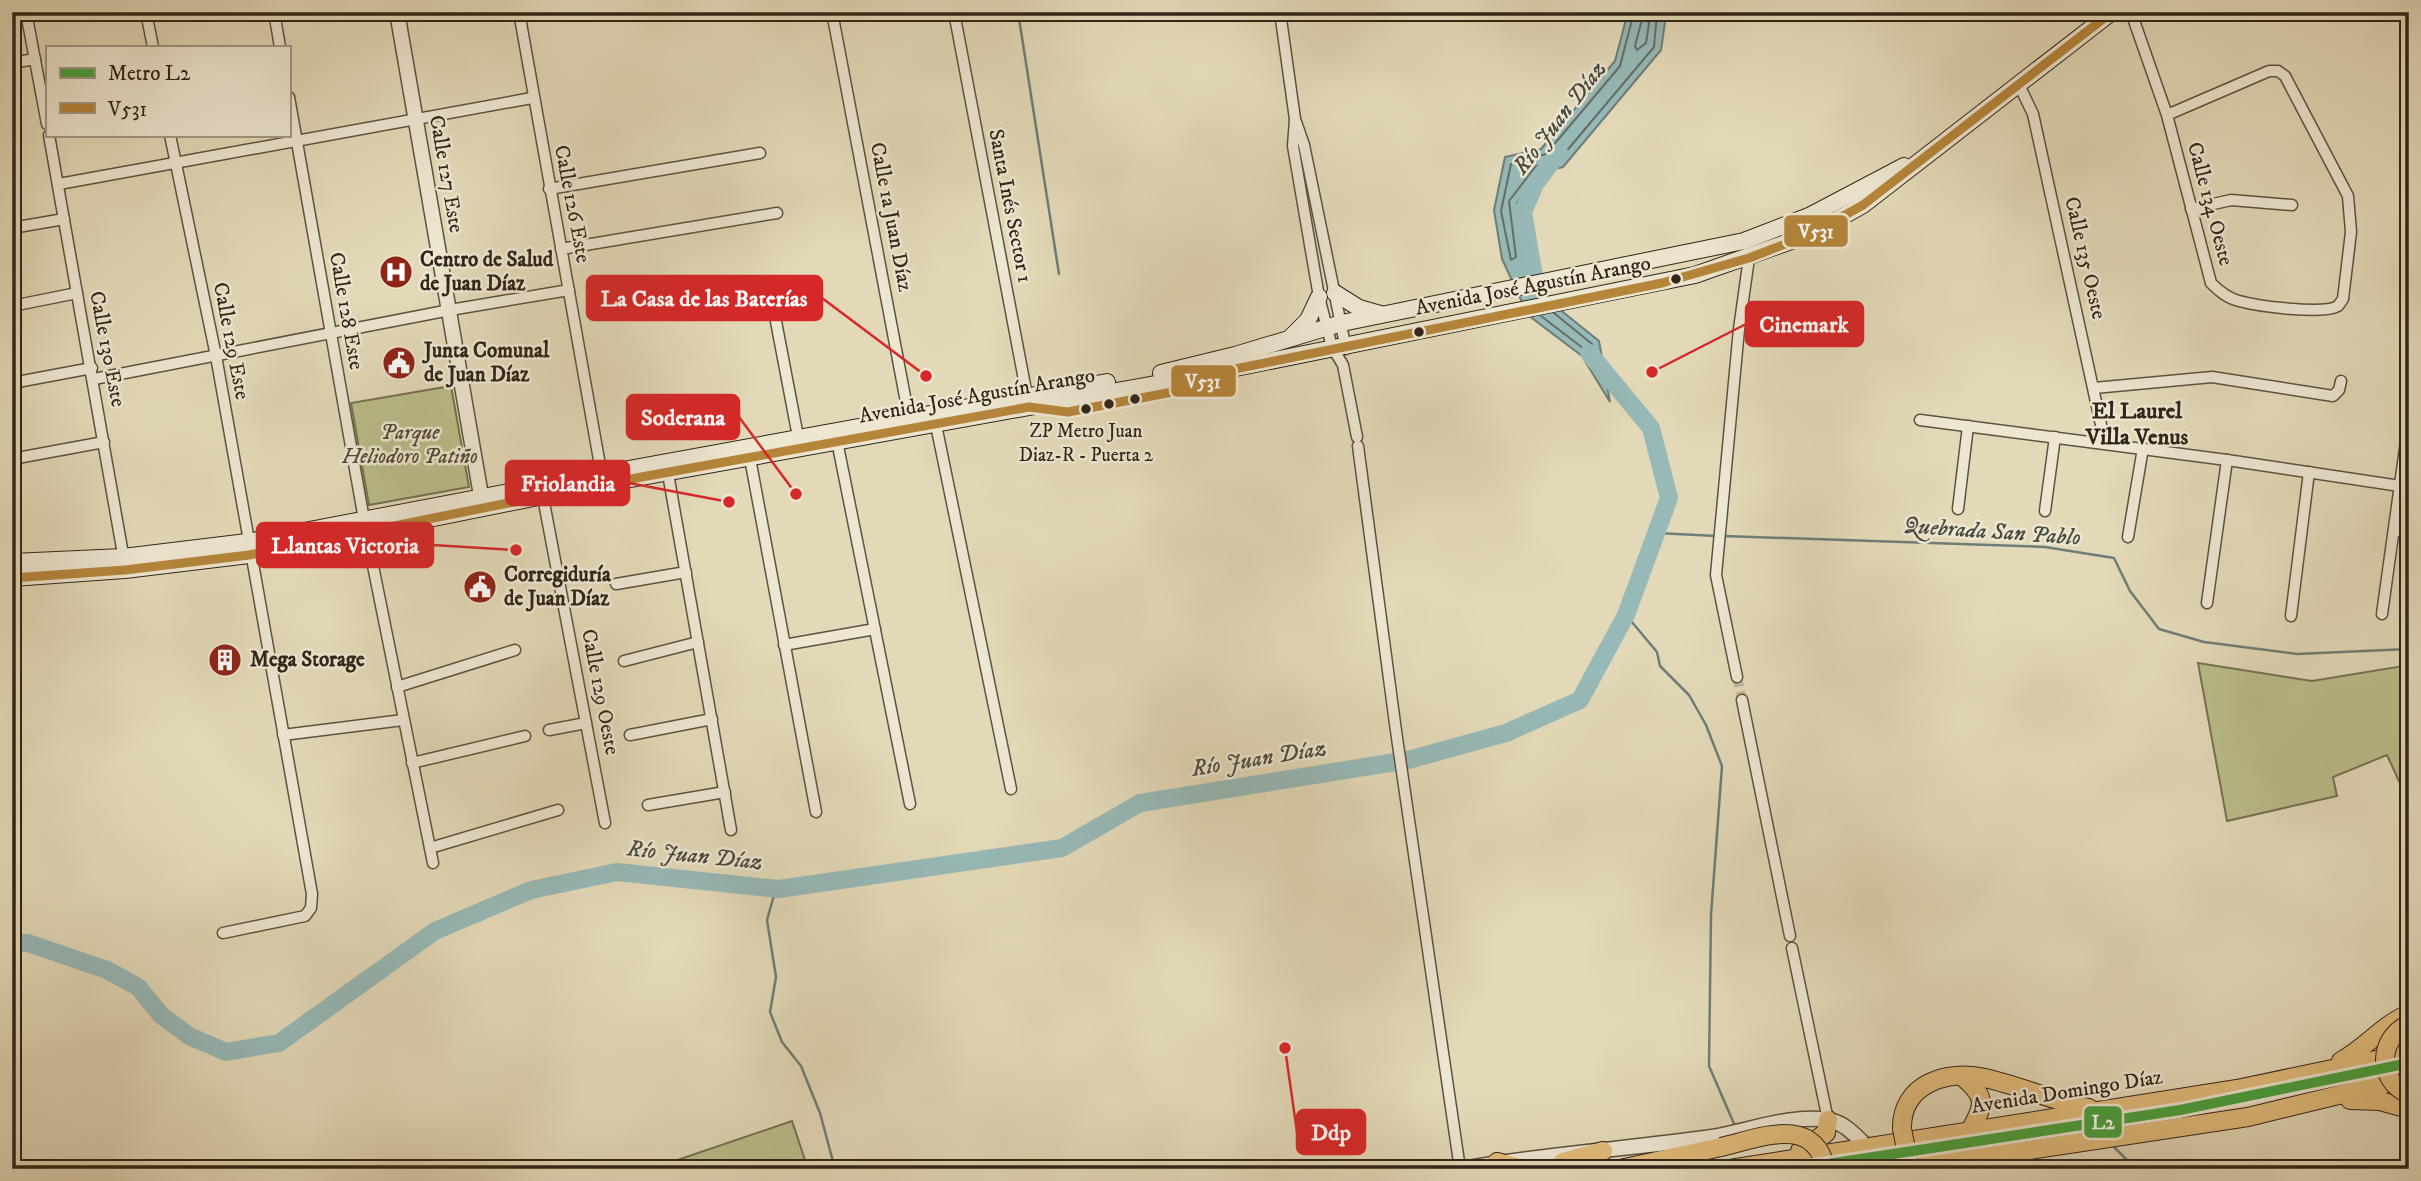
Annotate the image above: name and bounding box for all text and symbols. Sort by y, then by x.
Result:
legend [46,46,290,136]
water label: Río Juan Díaz [1506,55,1613,181]
text: Metro L2 [108,61,191,87]
text: V531 [107,97,147,123]
street label: Calle 127 Este [423,113,469,235]
street label: Santa Inés Sector 1 [982,127,1038,285]
street label: Calle 134 Oeste [2181,139,2239,269]
street label: Calle 1a Juan Díaz [864,140,918,294]
street label: Calle 126 Este [548,143,596,265]
street label: Calle 135 Oeste [2058,194,2112,322]
line badge: V531 [1783,214,1849,248]
text: V531 [1797,221,1834,244]
place label: Centro de Salud de Juan Díaz [420,247,554,297]
street label: Calle 128 Este [323,250,369,372]
street label: Avenida José Agustín Arango [1413,250,1653,322]
hospital icon: Centro de Salud de Juan Díaz [377,253,415,291]
unlabelled marker [1669,272,1683,286]
callout: La Casa de las Baterías [587,276,822,320]
street label: Calle 129 Este [207,280,255,402]
text: La Casa de las Baterías [600,285,808,314]
street label: Calle 130 Este [83,289,131,409]
callout: Cinemark [1746,302,1863,346]
text: Cinemark [1759,311,1849,340]
unlabelled marker [1412,325,1426,339]
place label: Junta Comunal de Juan Díaz [422,338,550,388]
public building icon: Junta Comunal de Juan Díaz [380,344,418,382]
street label: Avenida José Agustín Arango [857,362,1097,430]
line badge: V531 [1170,364,1237,398]
text: V531 [1184,371,1221,394]
unlabelled marker [1128,392,1142,406]
callout: Soderana [627,395,739,439]
unlabelled marker [1102,397,1116,411]
district label: El Laurel Villa Venus [2085,397,2189,452]
marker: ZP Metro Juan Diaz-R - Puerta 2 [1079,402,1093,416]
text: Soderana [641,404,726,433]
park label: Parque Heliodoro Patiño [341,420,478,470]
place label: ZP Metro Juan Diaz-R - Puerta 2 [1019,420,1154,467]
callout: Friolandia [506,461,629,505]
text: Friolandia [521,470,616,499]
water label: Quebrada San Pablo [1902,511,2082,553]
callout: Llantas Victoria [257,523,433,567]
text: Llantas Victoria [271,532,420,561]
place label: Corregiduría de Juan Díaz [504,562,612,612]
public building icon: Corregiduría de Juan Díaz [461,568,499,606]
street label: Calle 129 Oeste [575,627,625,757]
building icon: Mega Storage [206,641,244,679]
place label: Mega Storage [250,647,365,673]
water label: Río Juan Díaz [1188,734,1329,784]
water label: Río Juan Díaz [625,834,764,878]
street label: Avenida Domingo Díaz [1970,1064,2164,1120]
line badge: L2 [2083,1105,2123,1139]
callout: Ddp [1297,1110,1365,1154]
text: L2 [2091,1112,2115,1135]
text: Ddp [1311,1119,1352,1148]

